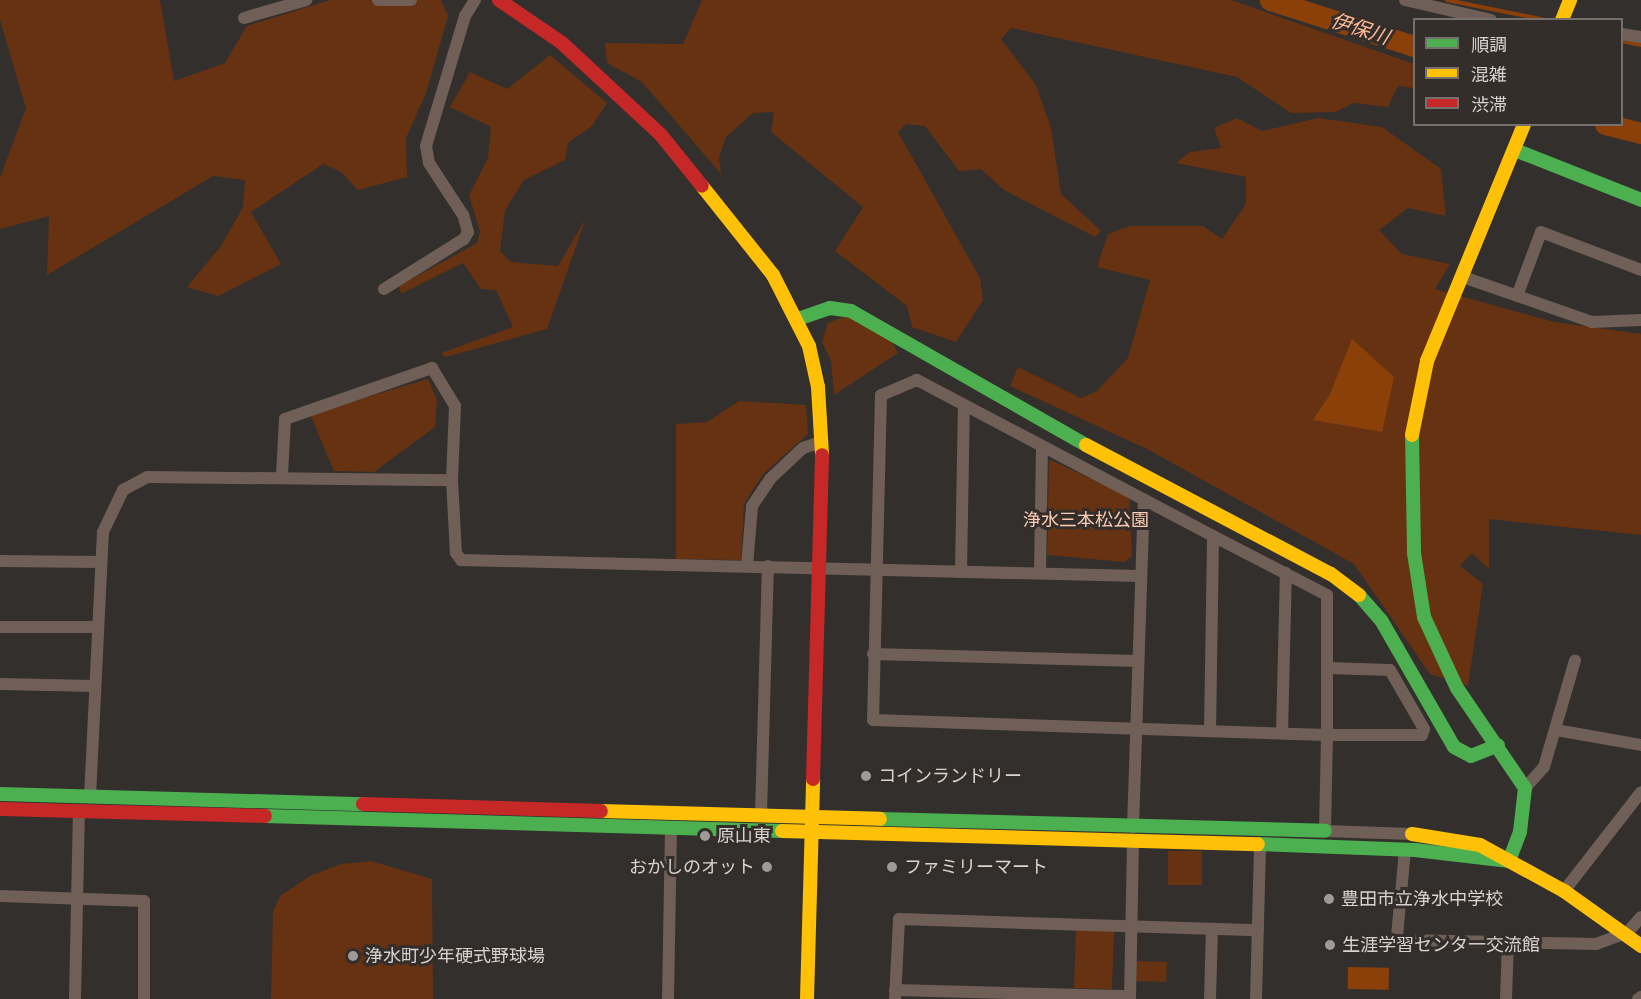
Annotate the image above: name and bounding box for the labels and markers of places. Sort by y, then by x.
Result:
place label: コインランドリー [878,765,1022,787]
marker: コインランドリー [859,769,873,783]
place label: 原山東 [717,825,771,847]
marker: 原山東 [698,829,712,843]
place label: おかしのオット [629,856,755,878]
place label: ファミリーマート [904,856,1048,878]
marker: おかしのオット [760,860,774,874]
marker: ファミリーマート [885,860,899,874]
place label: 豊田市立浄水中学校 [1341,888,1503,910]
marker: 豊田市立浄水中学校 [1322,892,1336,906]
place label: 生涯学習センタ一交流館 [1342,934,1540,956]
marker: 生涯学習センタ一交流館 [1323,938,1337,952]
place label: 浄水町少年硬式野球場 [365,945,545,967]
marker: 浄水町少年硬式野球場 [346,949,360,963]

